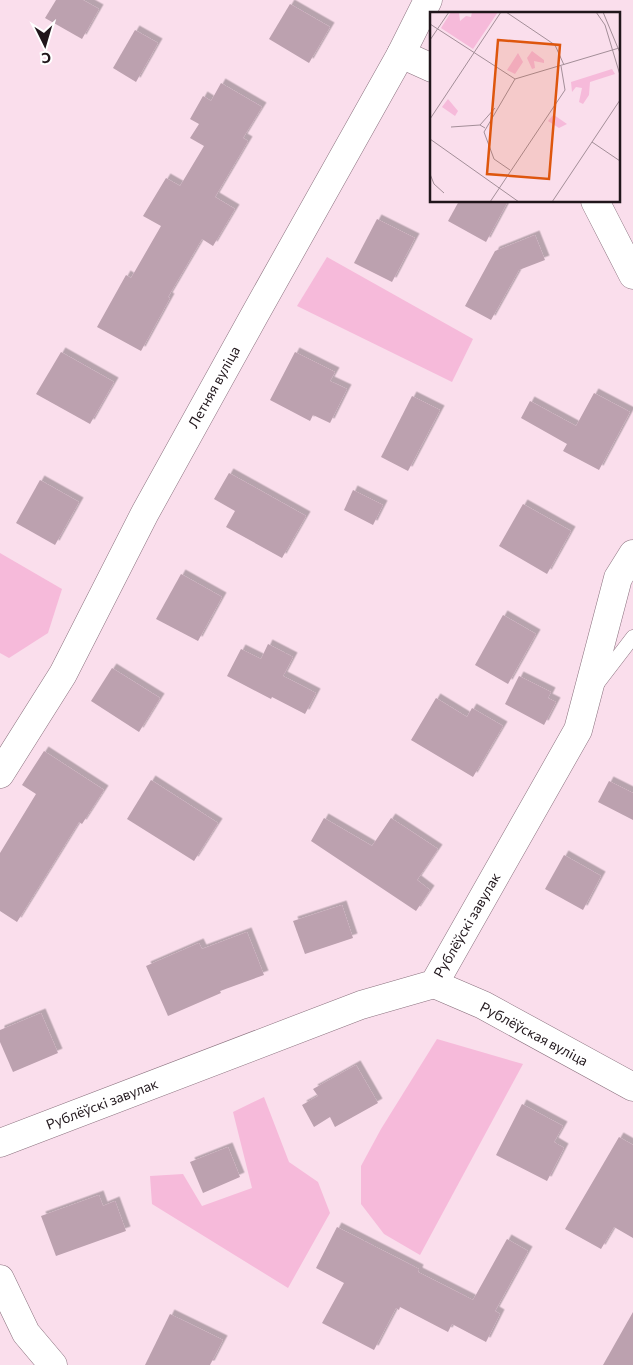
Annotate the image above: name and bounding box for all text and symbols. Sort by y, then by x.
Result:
inset map [430,12,620,202]
north arrow [20,20,70,70]
text: С [41,50,52,67]
street label: Летняя вуліца [184,343,243,431]
street label: Рублёўскі завулак [430,869,504,980]
street label: Рублёўская вуліца [477,998,591,1069]
street label: Рублёўскі завулак [43,1074,161,1133]

